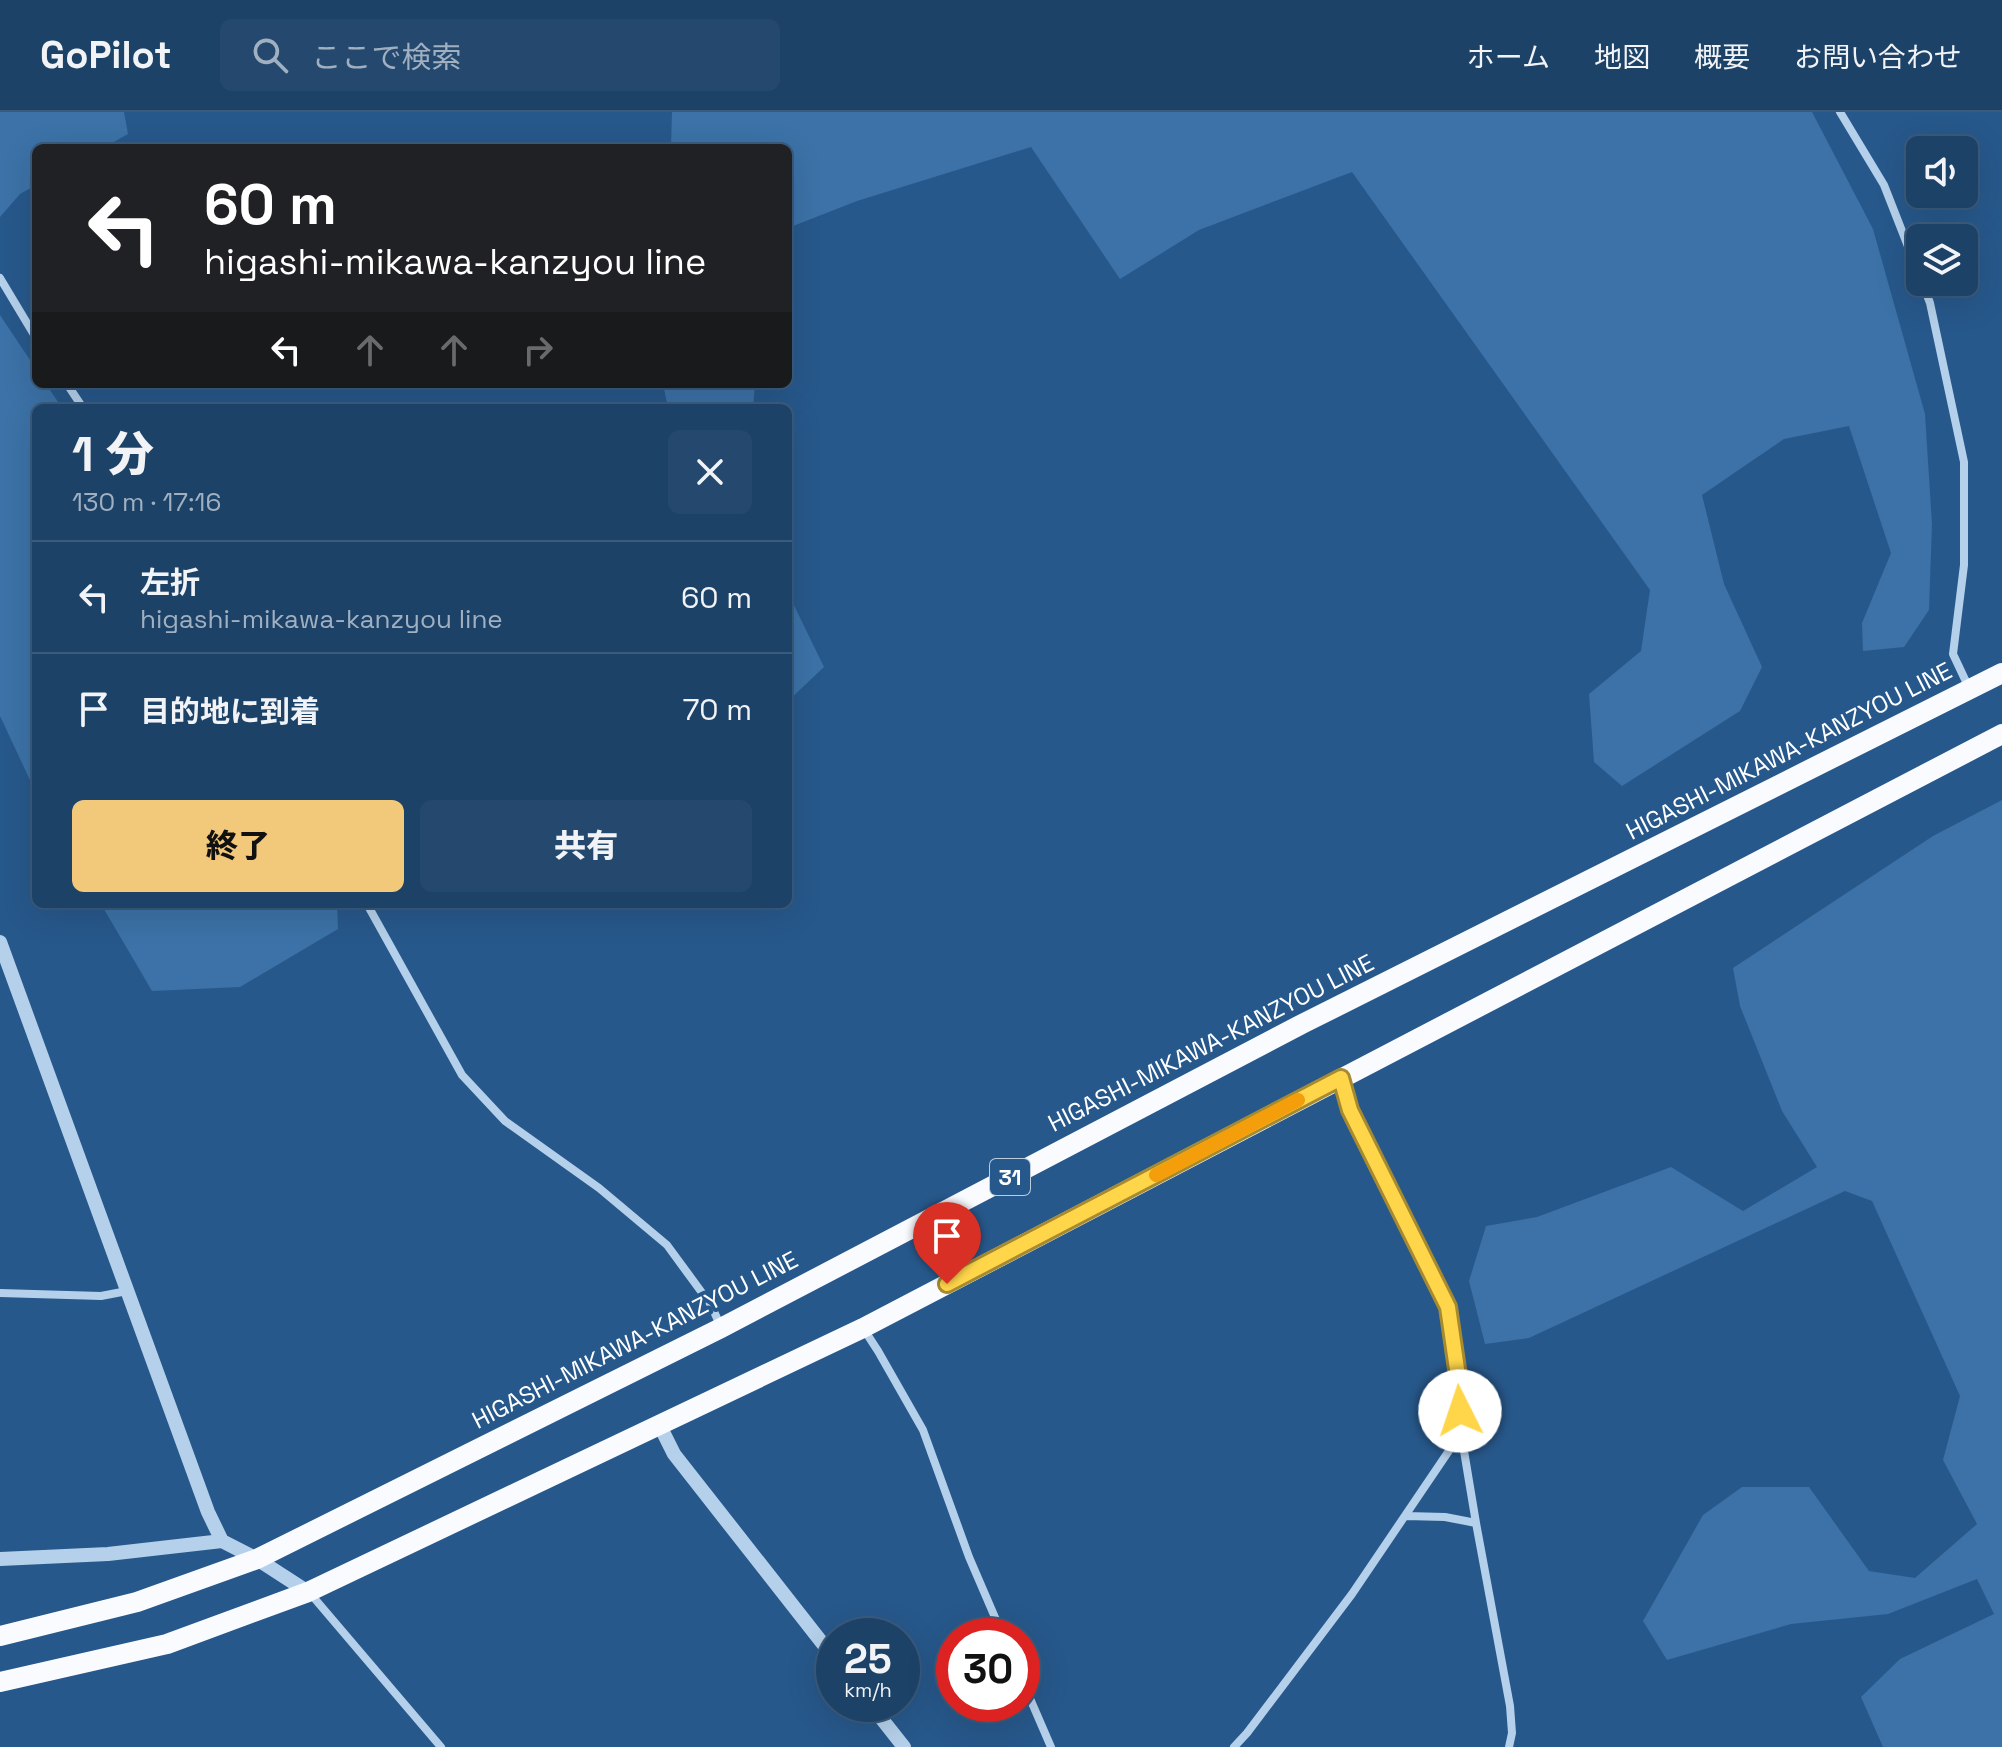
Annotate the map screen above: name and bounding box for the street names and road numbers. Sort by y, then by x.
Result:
street label: HIGASHI-MIKAWA-KANZYOU LINE [1621,655,1957,846]
street label: HIGASHI-MIKAWA-KANZYOU LINE [1043,947,1379,1138]
road number: 31 [990,1159,1030,1195]
street label: HIGASHI-MIKAWA-KANZYOU LINE [467,1244,803,1435]

